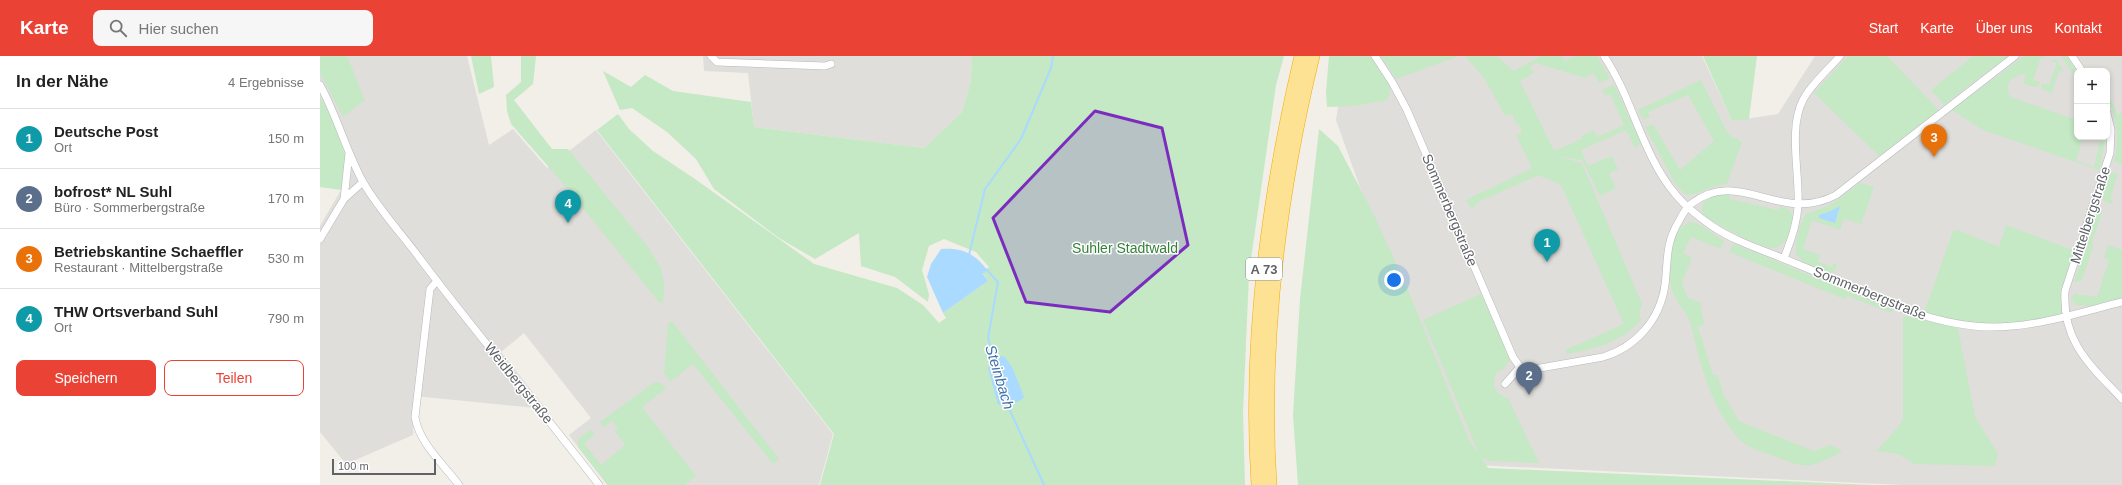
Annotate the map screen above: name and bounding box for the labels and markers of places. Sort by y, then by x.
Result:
pin: 3 [1921,124,1947,157]
pin: 4 [555,190,581,223]
pin: 1 [1534,229,1560,262]
pin: 2 [1516,362,1542,395]

